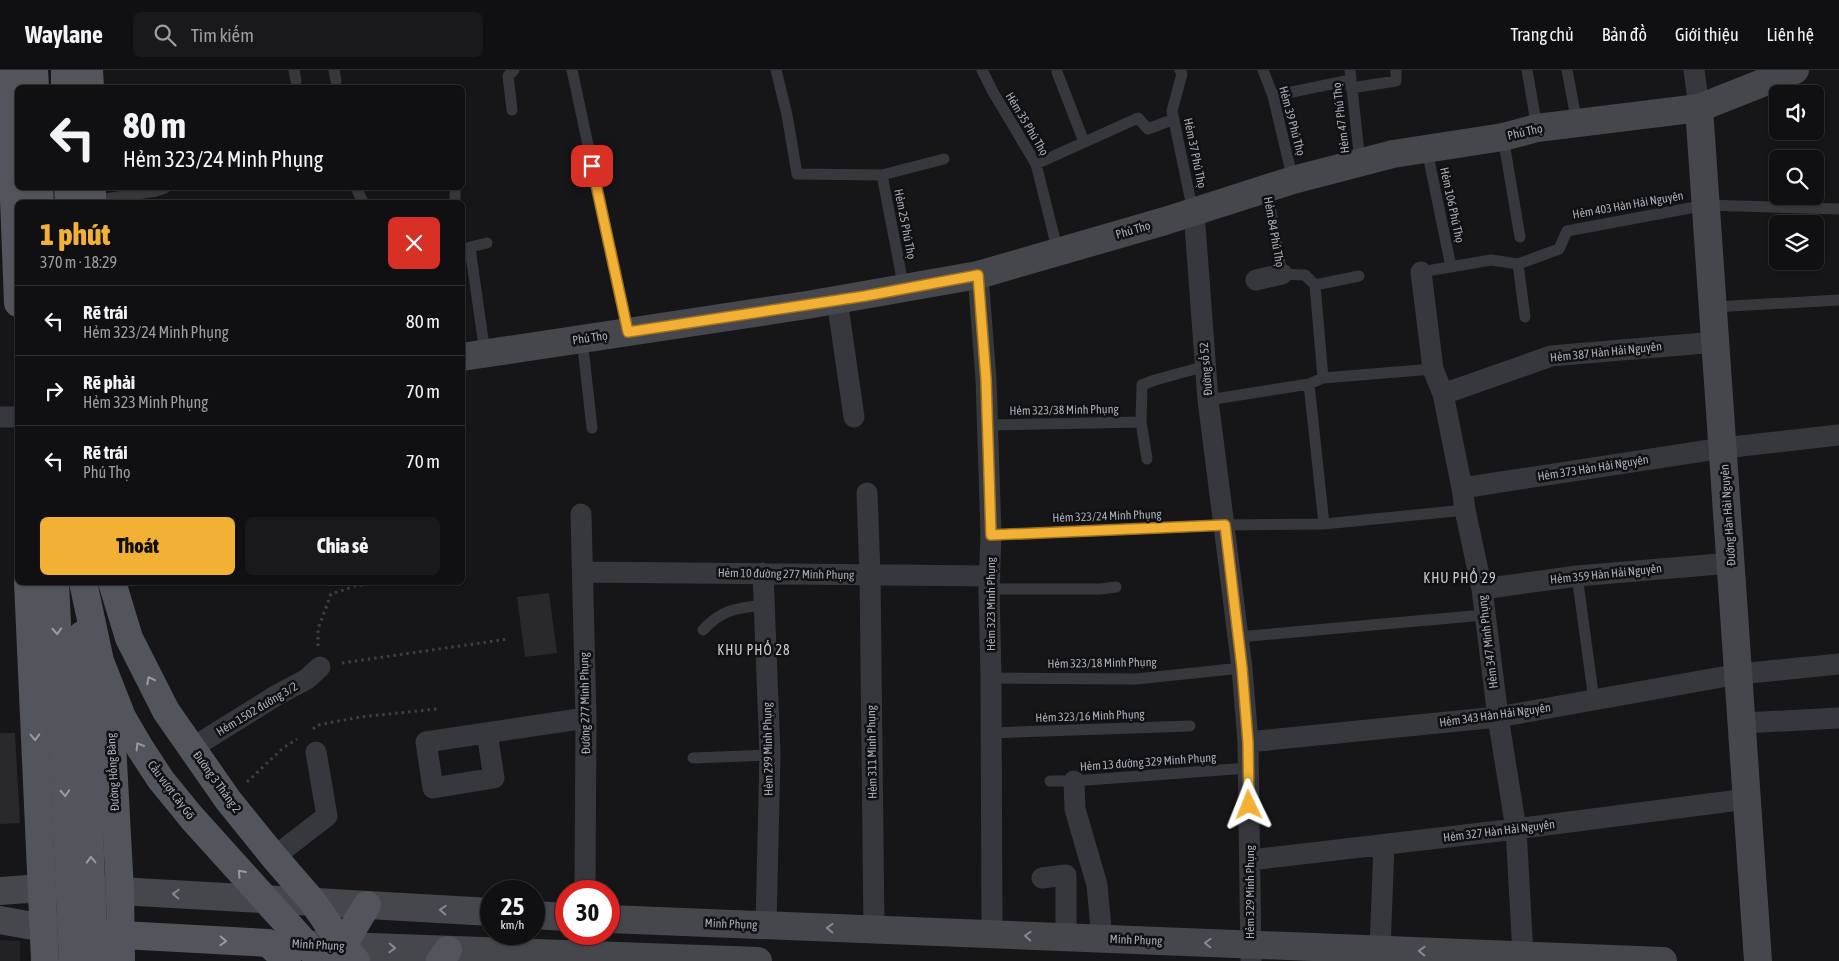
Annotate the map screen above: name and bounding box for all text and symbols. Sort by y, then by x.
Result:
search box [133,12,483,57]
text: Waylane [25,21,103,48]
icon: search [151,21,179,49]
text: Tìm kiếm [191,24,254,46]
text: Trang chủ [1511,24,1574,45]
text: Bản đồ [1602,24,1647,45]
text: Giới thiệu [1675,24,1739,45]
text: Liên hệ [1767,24,1814,45]
street label: Hẻm 47 Phú Thọ [1330,81,1352,154]
street label: Hẻm 39 Phú Thọ [1276,85,1308,158]
map controls [1769,85,1824,270]
button: sound [1769,85,1824,140]
street label: Hẻm 35 Phú Thọ [1003,90,1052,158]
icon: left [40,105,105,170]
text: 80 m [123,105,186,145]
street label: Hẻm 37 Phú Thọ [1181,117,1209,190]
street label: Phú Thọ [1506,121,1544,143]
pin [571,145,613,187]
text: Hẻm 323/24 Minh Phụng [123,146,323,172]
button: search [1769,150,1824,205]
icon: arrive [578,152,606,180]
street label: Hẻm 106 Phú Thọ [1437,166,1467,244]
street label: Hẻm 25 Phú Thọ [891,188,919,261]
street label: Hẻm 403 Hàn Hải Nguyên [1571,188,1685,222]
street label: Hẻm 84 Phú Thọ [1261,196,1287,269]
button: layers [1769,215,1824,270]
text: 1 phút [40,217,110,251]
button: close [388,217,440,269]
street label: Phú Thọ [1114,218,1152,242]
text: 370 m · 18:29 [40,253,117,271]
text: Rẽ trái [83,301,128,323]
icon: left [40,307,68,335]
text: 80 m [406,310,440,332]
text: Hẻm 323/24 Minh Phụng [83,323,229,341]
street label: Phú Thọ [571,329,609,347]
street label: Hẻm 387 Hàn Hải Nguyên [1549,339,1663,365]
street label: Đường số 52 [1197,342,1215,396]
text: Rẽ phải [83,371,135,393]
icon: right [40,377,68,405]
text: 70 m [406,380,440,402]
text: Hẻm 323 Minh Phụng [83,393,208,411]
street label: Hẻm 323/38 Minh Phụng [1009,402,1120,418]
text: Rẽ trái [83,441,128,463]
icon: left [40,447,68,475]
text: 70 m [406,450,440,472]
street label: Hẻm 373 Hàn Hải Nguyên [1536,452,1650,484]
text: Phú Thọ [83,463,131,481]
street label: Đường Hàn Hải Nguyên [1717,464,1739,566]
street label: Hẻm 323/24 Minh Phụng [1052,507,1163,525]
button: Thoát [40,517,235,575]
button: Chia sẻ [245,517,440,575]
street label: Hẻm 323 Minh Phụng [984,556,998,651]
street label: Hẻm 359 Hàn Hải Nguyên [1549,561,1663,587]
street label: Hẻm 10 đường 277 Minh Phụng [718,566,855,582]
district label: KHU PHỐ 29 [1423,568,1497,586]
street label: Hẻm 347 Minh Phụng [1475,594,1501,689]
one-way arrow [52,627,63,635]
district label: KHU PHỐ 28 [717,640,791,658]
street label: Đường 277 Minh Phụng [577,651,593,754]
street label: Hẻm 323/18 Minh Phụng [1047,655,1158,671]
one-way arrow [146,676,156,685]
street label: Hẻm 1502 đường 3/2 [214,679,300,739]
street label: Hẻm 343 Hàn Hải Nguyên [1438,700,1552,730]
street label: Hẻm 299 Minh Phụng [760,701,776,796]
street label: Hẻm 311 Minh Phụng [864,704,880,799]
street label: Hẻm 323/16 Minh Phụng [1035,707,1146,725]
street label: Đường Hồng Bàng [104,732,122,811]
one-way arrow [29,733,40,741]
one-way arrow [136,743,146,752]
street label: Đường 3 Tháng 2 [190,748,244,816]
street label: Hẻm 13 đường 329 Minh Phụng [1079,750,1217,774]
street label: Cầu vượt Cây Gõ [145,758,198,822]
position arrow [1222,778,1274,830]
one-way arrow [60,790,71,798]
street label: Hẻm 327 Hàn Hải Nguyên [1442,817,1556,845]
street label: Hẻm 329 Minh Phụng [1243,844,1257,939]
one-way arrow [85,856,96,864]
one-way arrow [238,869,247,878]
speed limit sign: 30 [555,880,620,945]
one-way arrow [171,888,179,899]
text: 25 [501,892,524,920]
one-way arrow [438,904,446,915]
street label: Minh Phụng [704,916,758,932]
text: km/h [501,918,524,932]
one-way arrow [826,922,834,933]
one-way arrow [1023,930,1031,941]
street label: Minh Phụng [1109,932,1163,948]
one-way arrow [219,935,227,946]
street label: Minh Phụng [291,937,345,953]
one-way arrow [1203,937,1211,948]
one-way arrow [388,943,396,953]
one-way arrow [1418,946,1426,957]

